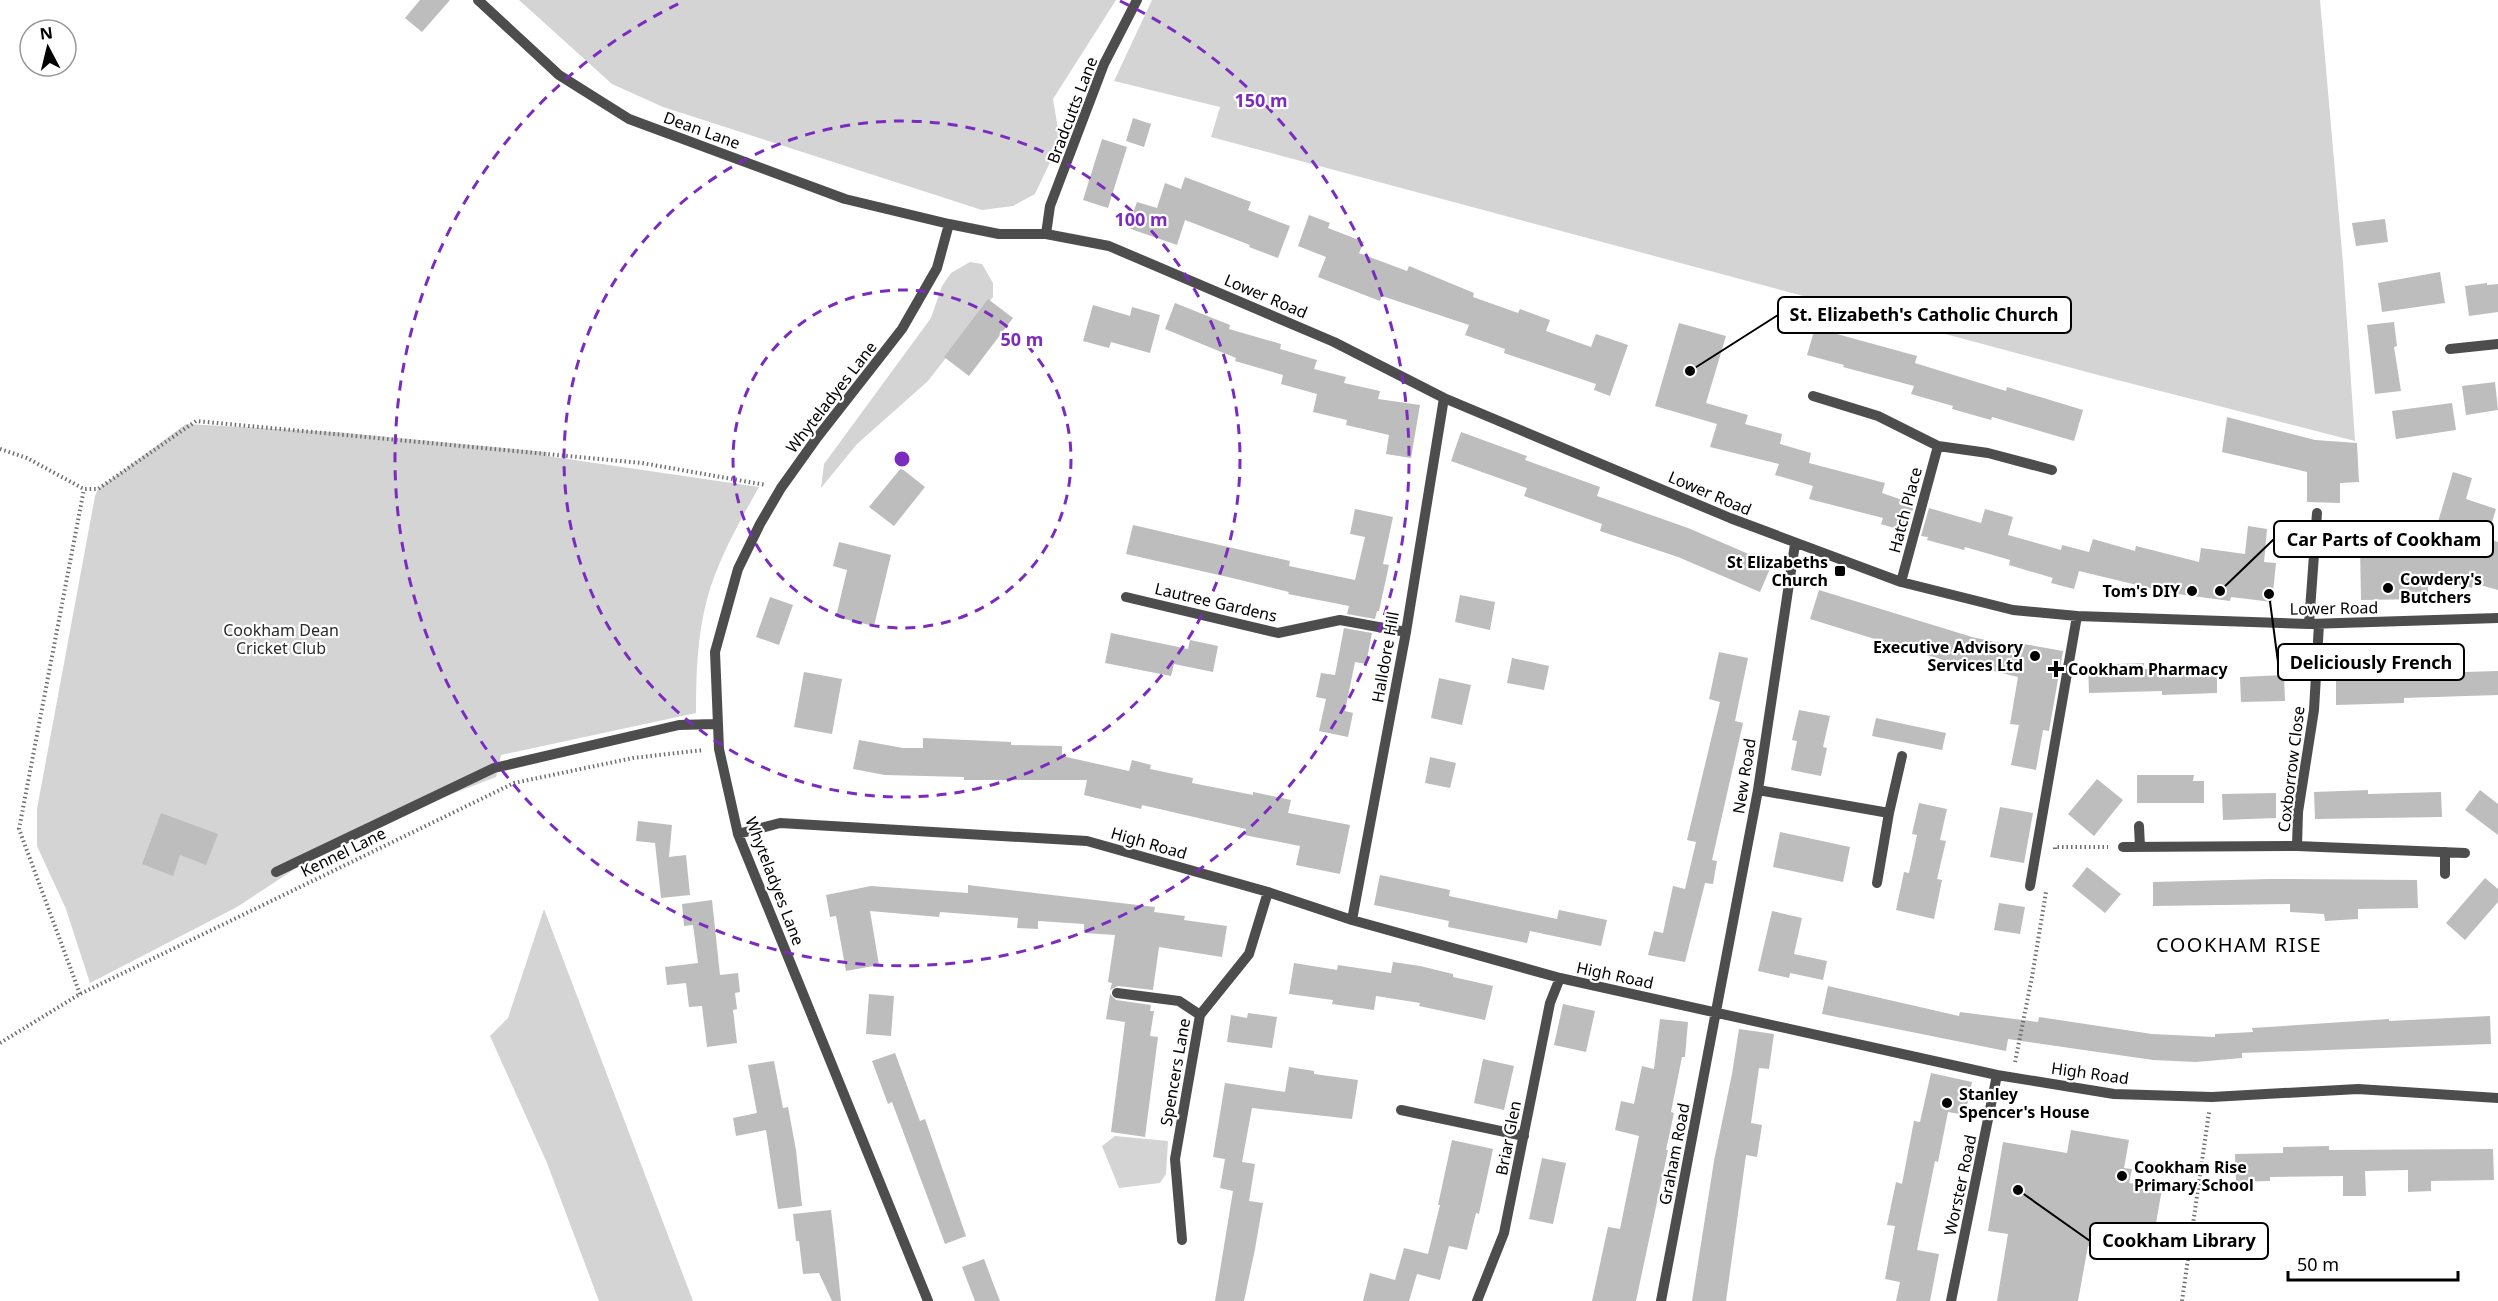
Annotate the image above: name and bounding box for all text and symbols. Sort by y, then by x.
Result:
north arrow [18,18,78,78]
text: N [38,21,54,45]
street label: Bradcutts Lane [1042,53,1102,167]
text: 150 m [1234,88,1288,112]
street label: Dean Lane [661,106,743,154]
text: 100 m [1114,207,1168,231]
street label: Lower Road [1221,269,1311,323]
callout: St. Elizabeth's Catholic Church [1778,297,2071,333]
text: St. Elizabeth's Catholic Church [1790,302,2058,326]
text: 50 m [1001,327,1043,351]
street label: Whyteladyes Lane [780,337,882,457]
centre of rings [892,449,912,469]
street label: Hatch Place [1883,465,1927,555]
street label: Lower Road [1665,466,1755,520]
callout: Car Parts of Cookham [2274,521,2493,557]
text: Car Parts of Cookham [2287,527,2481,551]
place label: St Elizabeths Church [1727,551,1828,591]
marker: St Elizabeths Church [1833,564,1847,578]
place label: Cowdery's Butchers [2400,568,2482,608]
street label: Lautree Gardens [1153,577,1279,627]
place label: Tom's DIY [2103,580,2181,602]
marker: Cowdery's Butchers [2381,581,2395,595]
marker: Tom's DIY [2185,584,2199,598]
street label: Lower Road [2290,596,2378,620]
street label: Halldore Hill [1366,610,1404,704]
park label: Cookham Dean Cricket Club [223,619,339,659]
place label: Executive Advisory Services Ltd [1873,636,2024,676]
callout: Deliciously French [2278,644,2464,680]
marker: Executive Advisory Services Ltd [2028,649,2042,663]
text: Deliciously French [2290,650,2452,674]
place label: Cookham Pharmacy [2068,658,2228,680]
marker: Cookham Pharmacy [2049,662,2063,676]
street label: Coxborrow Close [2272,705,2310,833]
street label: New Road [1727,737,1761,815]
street label: Whyteladyes Lane [740,814,810,948]
street label: Kennel Lane [297,822,389,882]
street label: High Road [1108,822,1190,864]
district label: COOKHAM RISE [2156,931,2322,958]
street label: High Road [1574,956,1656,994]
street label: Spencers Lane [1155,1016,1195,1128]
street label: High Road [2050,1057,2130,1089]
place label: Stanley Spencer's House [1959,1083,2090,1123]
marker: Stanley Spencer's House [1940,1096,1954,1110]
street label: Briar Glen [1490,1099,1526,1177]
street label: Graham Road [1653,1101,1695,1207]
street label: Worster Road [1939,1133,1981,1237]
place label: Cookham Rise Primary School [2134,1156,2254,1196]
marker: Cookham Rise Primary School [2115,1169,2129,1183]
callout: Cookham Library [2090,1223,2268,1259]
text: Cookham Library [2102,1228,2256,1252]
scale bar [2288,1244,2458,1282]
text: 50 m [2297,1252,2339,1276]

